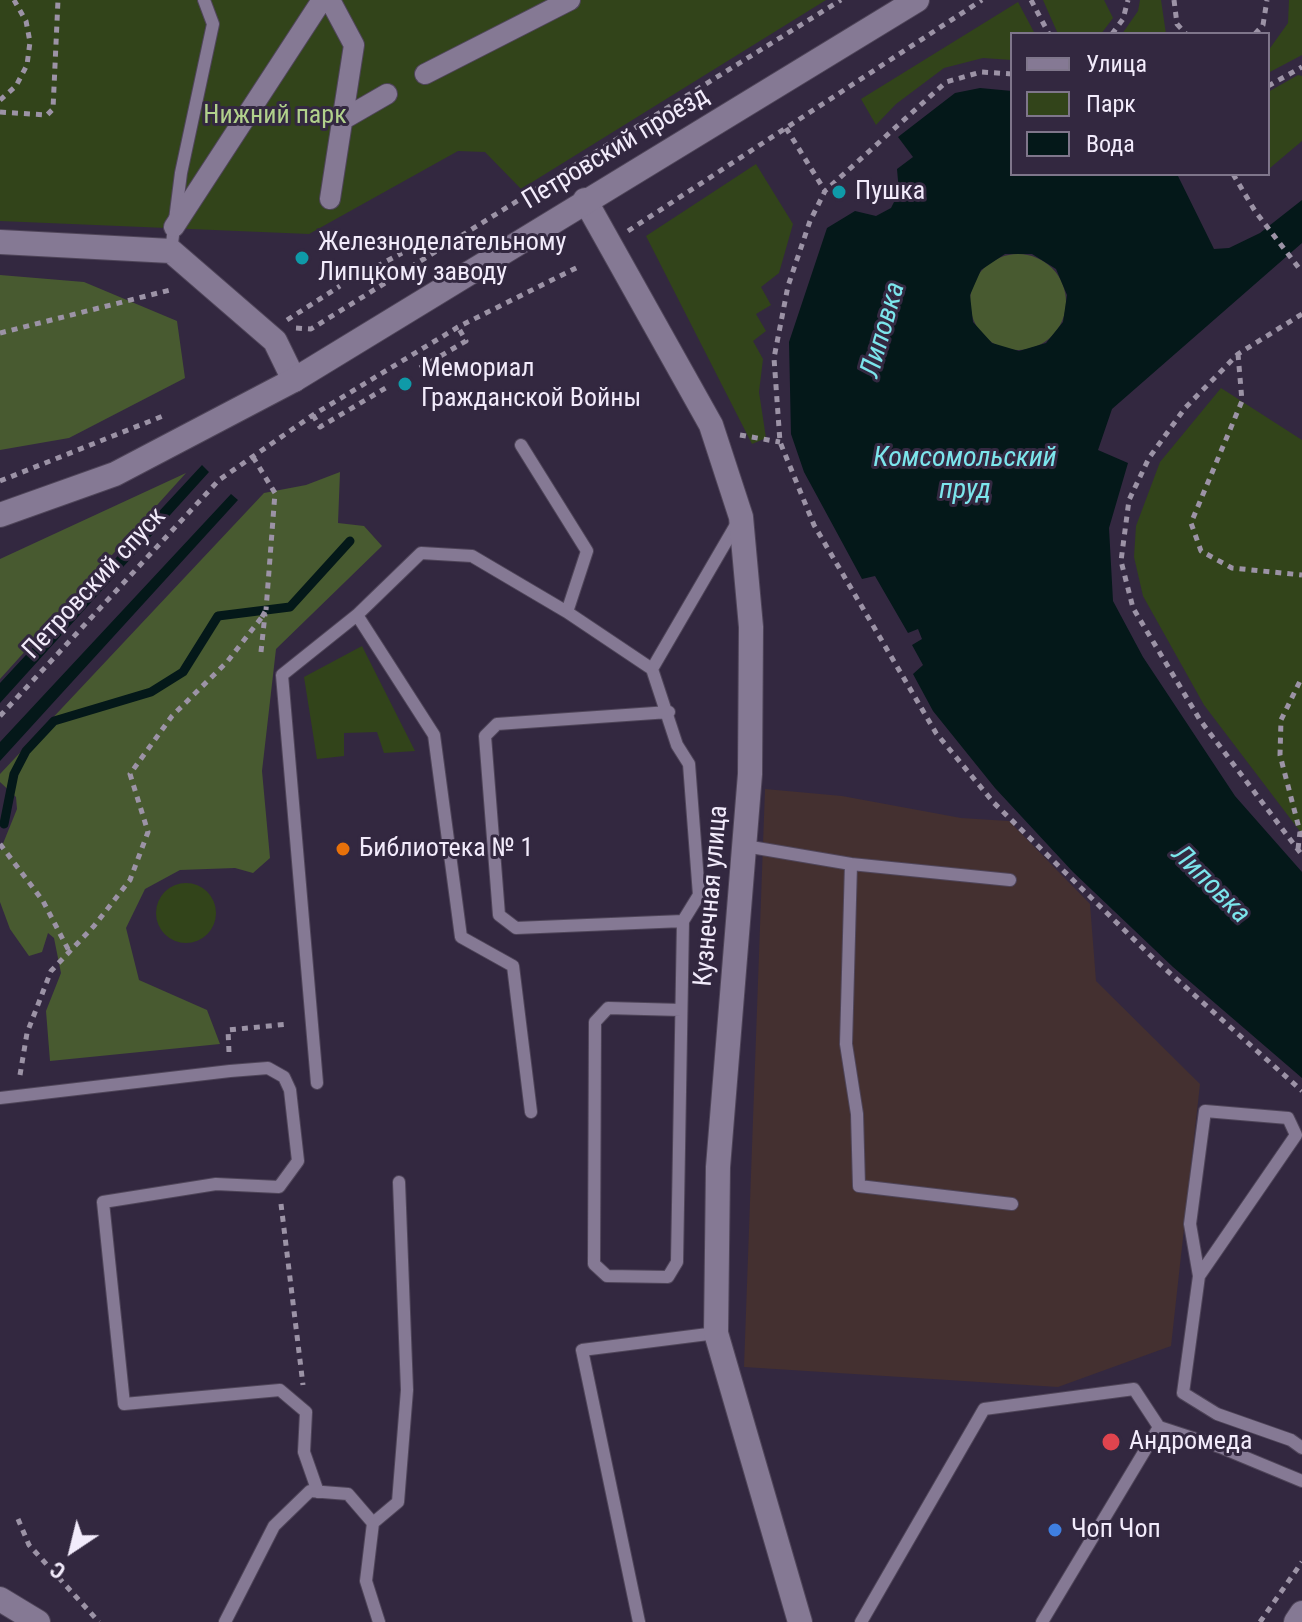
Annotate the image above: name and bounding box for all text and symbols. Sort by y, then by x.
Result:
legend [1010,32,1270,176]
text: Улица [1086,50,1147,78]
street label: Петровский проезд [517,81,715,217]
text: Парк [1086,90,1136,118]
park label: Нижний парк [203,100,347,132]
text: Вода [1086,130,1135,158]
place label: Пушка [855,176,925,208]
marker: Пушка [830,183,848,201]
place label: Железноделательному Липцкому заводу [318,227,566,288]
marker: Железноделательному Липцкому заводу [293,249,311,267]
water label: Липовка [854,278,914,382]
place label: Мемориал Гражданской Войны [421,353,641,414]
marker: Мемориал Гражданской Войны [396,375,414,393]
water label: Комсомольский пруд [873,442,1057,508]
street label: Петровский спуск [17,502,173,666]
street label: Кузнечная улица [689,804,735,988]
place label: Библиотека № 1 [359,833,533,865]
water label: Липовка [1164,839,1256,931]
marker: Библиотека № 1 [334,840,352,858]
place label: Андромеда [1129,1426,1252,1458]
marker: Андромеда [1100,1431,1122,1453]
north arrow [32,1510,112,1590]
place label: Чоп Чоп [1071,1514,1161,1546]
marker: Чоп Чоп [1046,1521,1064,1539]
text: С [46,1556,70,1584]

